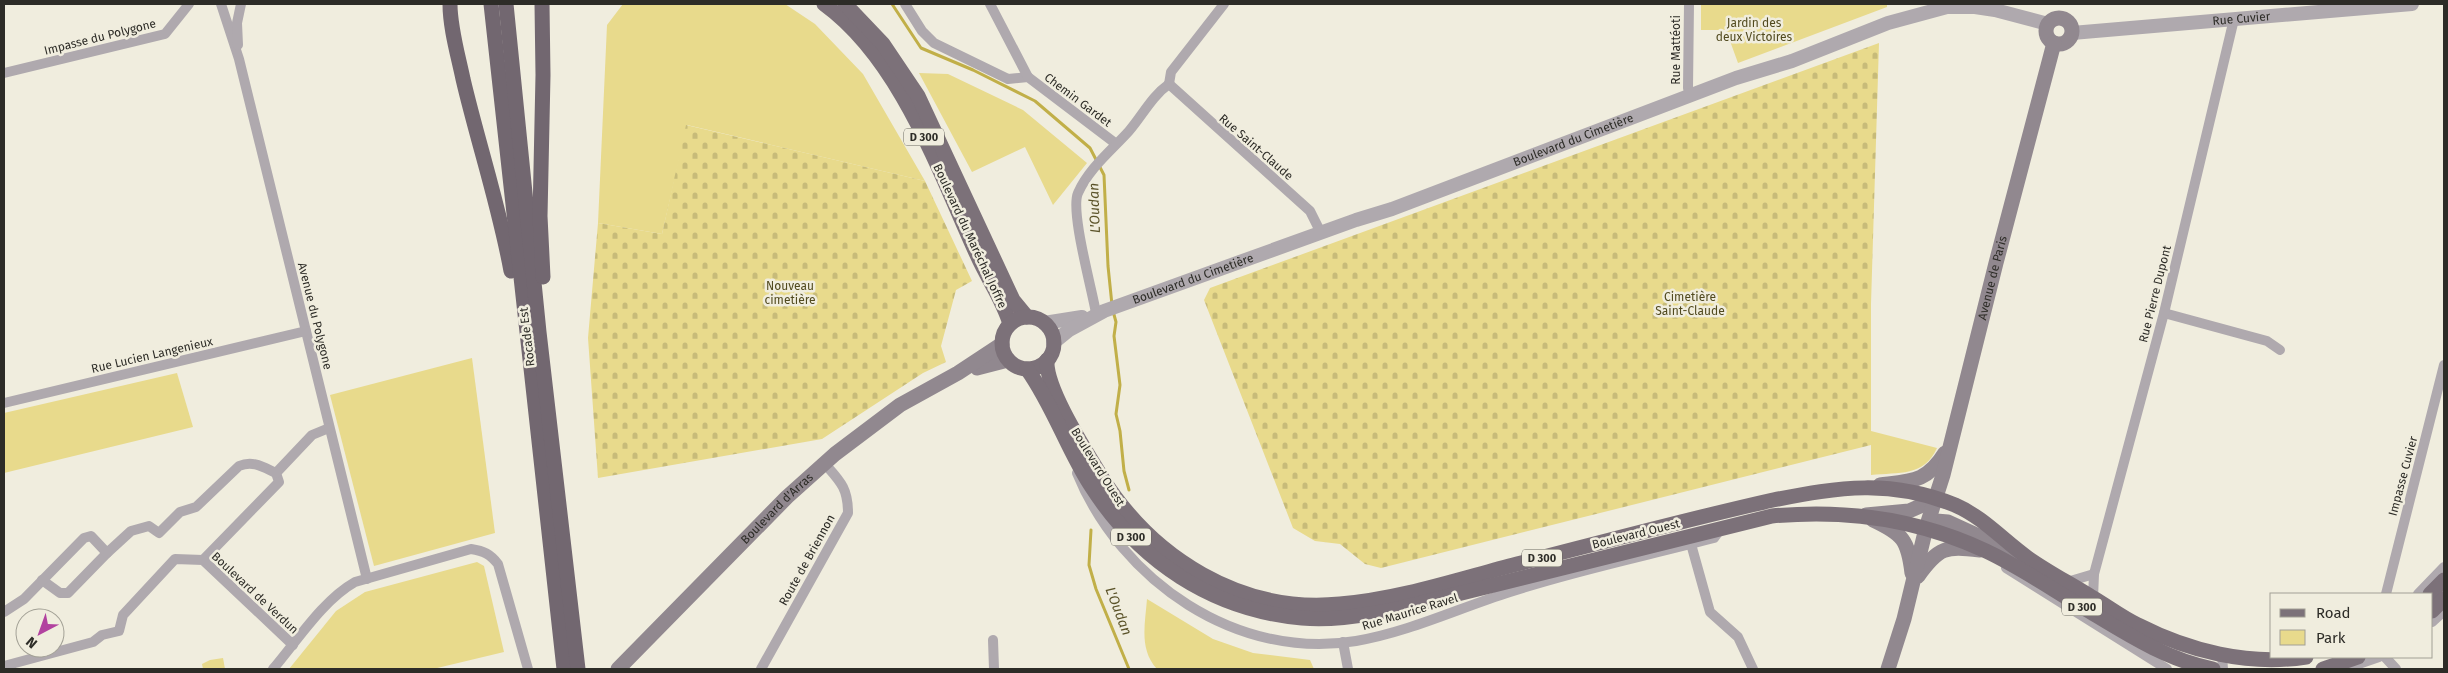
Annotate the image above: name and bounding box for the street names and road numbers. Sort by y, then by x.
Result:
street label: Rue Cuvier [2212,9,2271,28]
street label: Rue Mattéoti [1669,15,1683,85]
street label: Impasse du Polygone [43,16,157,58]
street label: Chemin Gardet [1042,70,1115,130]
street label: Rue Saint-Claude [1216,111,1296,183]
street label: Boulevard du Cimetière [1511,111,1635,169]
road number: D 300 [904,128,944,146]
street label: Boulevard du Maréchal Joffre [930,162,1010,310]
street label: Avenue de Paris [1975,234,2010,321]
street label: Rue Pierre Dupont [2136,243,2174,344]
street label: Boulevard du Cimetière [1131,251,1255,307]
street label: Avenue du Polygone [295,261,335,371]
street label: Rocade Est [516,306,538,367]
street label: Rue Lucien Langenieux [90,334,214,376]
street label: Boulevard Ouest [1068,425,1128,509]
street label: Impasse Cuvier [2386,434,2420,517]
street label: Boulevard d'Arras [738,470,816,547]
street label: Route de Briennon [776,512,838,608]
street label: Boulevard Ouest [1591,516,1682,552]
road number: D 300 [1111,528,1151,546]
street label: Boulevard de Verdun [209,549,301,637]
road number: D 300 [1522,550,1562,566]
street label: Rue Maurice Ravel [1360,591,1460,633]
road number: D 300 [2062,598,2102,616]

